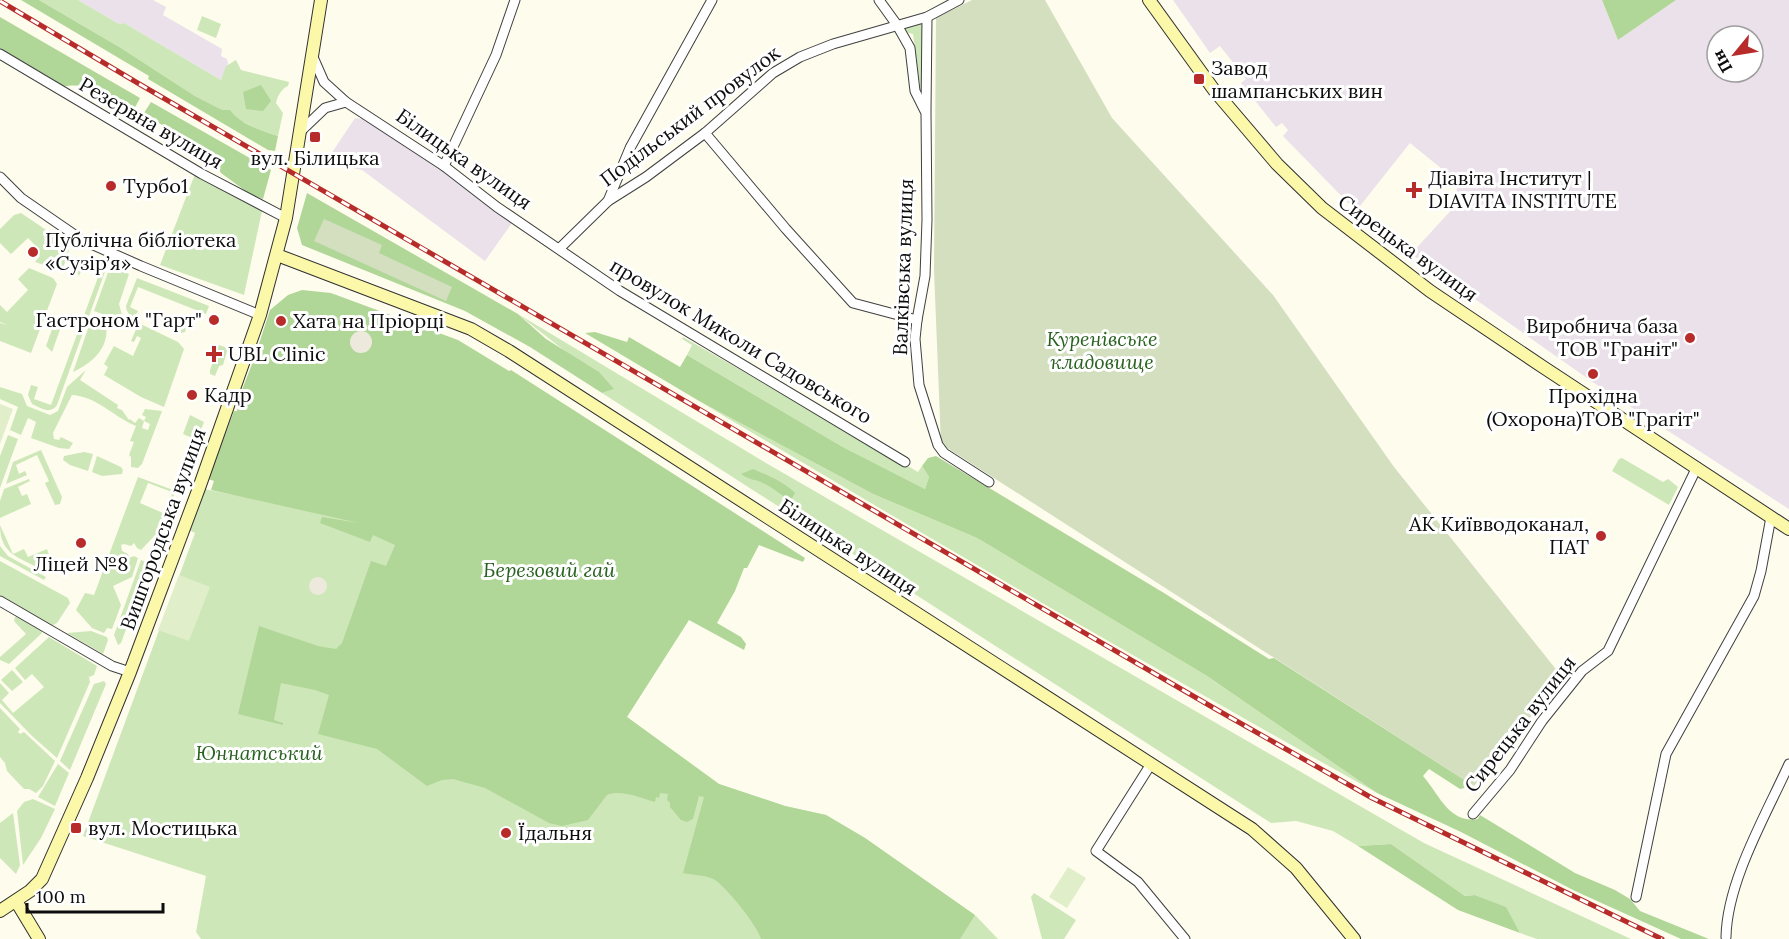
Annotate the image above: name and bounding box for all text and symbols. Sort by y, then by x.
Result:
north arrow [1705,24,1765,84]
street label: Подільський провулок [595,40,785,191]
text: Пн [1708,46,1736,77]
place label: Завод шампанських вин [1211,55,1383,103]
street label: Резервна вулиця [75,71,228,174]
marker: Завод шампанських вин [1192,72,1206,86]
street label: Білицька вулиця [392,103,537,215]
marker: вул. Білицька [308,130,322,144]
place label: вул. Білицька [251,145,379,170]
place label: Діавіта Інститут | DIAVITA INSTITUTE [1428,165,1617,213]
place label: Турбо1 [123,173,188,198]
street label: Валківська вулиця [887,178,918,356]
marker: Турбо1 [104,179,118,193]
marker: Діавіта Інститут | DIAVITA INSTITUTE [1405,181,1423,199]
street label: Сирецька вулиця [1334,189,1483,307]
place label: Публічна бібліотека «Сузір’я» [45,227,236,275]
marker: Публічна бібліотека «Сузір’я» [26,245,40,259]
street label: провулок Миколи Садовського [606,252,877,429]
place label: Гастроном "Гарт" [35,307,202,332]
place label: Хата на Пріорці [293,308,444,333]
marker: Гастроном "Гарт" [207,313,221,327]
place label: Виробнича база ТОВ "Граніт" [1526,313,1678,361]
marker: Хата на Пріорці [274,314,288,328]
park label: Куренівське кладовище [1046,326,1158,374]
marker: Виробнича база ТОВ "Граніт" [1683,331,1697,345]
place label: UBL Clinic [228,341,326,366]
marker: UBL Clinic [205,345,223,363]
marker: Прохідна (Охорона)ТОВ "Грагіт" [1586,367,1600,381]
place label: Кадр [204,382,252,407]
place label: Прохідна (Охорона)ТОВ "Грагіт" [1486,383,1700,432]
marker: Кадр [185,388,199,402]
street label: Вишгородська вулиця [114,424,211,633]
street label: Білицька вулиця [775,493,922,601]
place label: АК Київводоканал, ПАТ [1408,511,1589,559]
marker: АК Київводоканал, ПАТ [1594,529,1608,543]
marker: Ліцей №8 [74,536,88,550]
place label: Ліцей №8 [34,551,128,576]
park label: Березовий гай [483,557,615,582]
street label: Сирецька вулиця [1458,650,1581,797]
park label: Юннатський [195,740,323,765]
place label: вул. Мостицька [88,815,238,840]
place label: Їдальня [518,820,592,845]
marker: вул. Мостицька [69,821,83,835]
marker: Їдальня [499,826,513,840]
scale bar [27,876,164,914]
text: 100 m [36,885,86,908]

